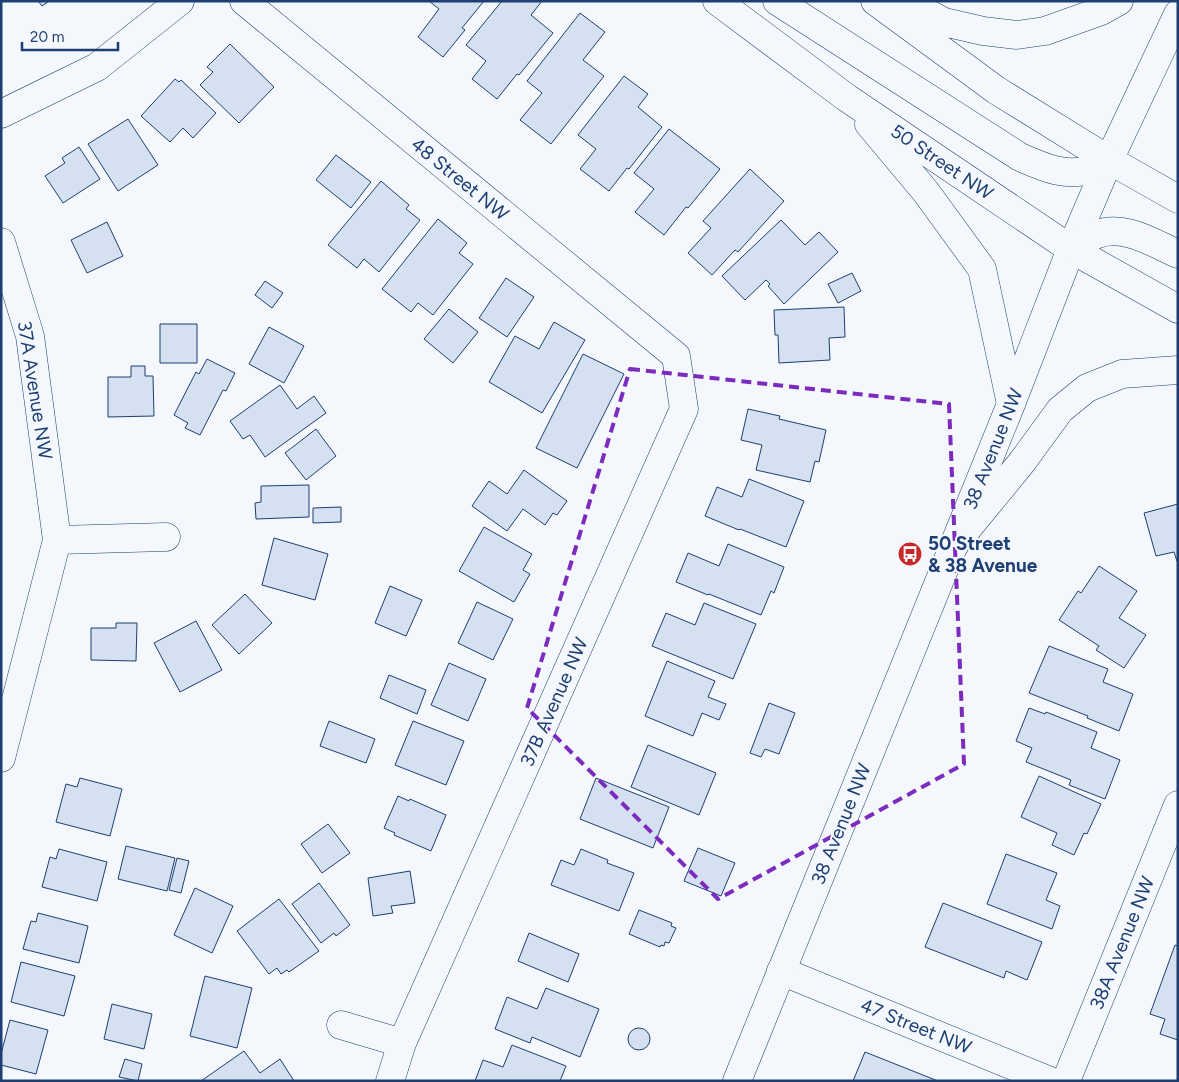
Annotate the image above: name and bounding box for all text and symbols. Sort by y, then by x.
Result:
scale bar [22,20,119,52]
text: 20 m [30,28,64,46]
street label: 50 Street NW [886,119,998,205]
street label: 48 Street NW [407,133,514,226]
street label: 37A Avenue NW [13,319,57,462]
street label: 38 Avenue NW [958,384,1028,513]
place label: 50 Street & 38 Avenue [928,532,1038,577]
bus stop icon: 50 Street & 38 Avenue [897,541,923,567]
street label: 37B Avenue NW [515,633,593,770]
street label: 38 Avenue NW [806,759,876,888]
street label: 38A Avenue NW [1085,872,1159,1013]
street label: 47 Street NW [857,993,975,1059]

